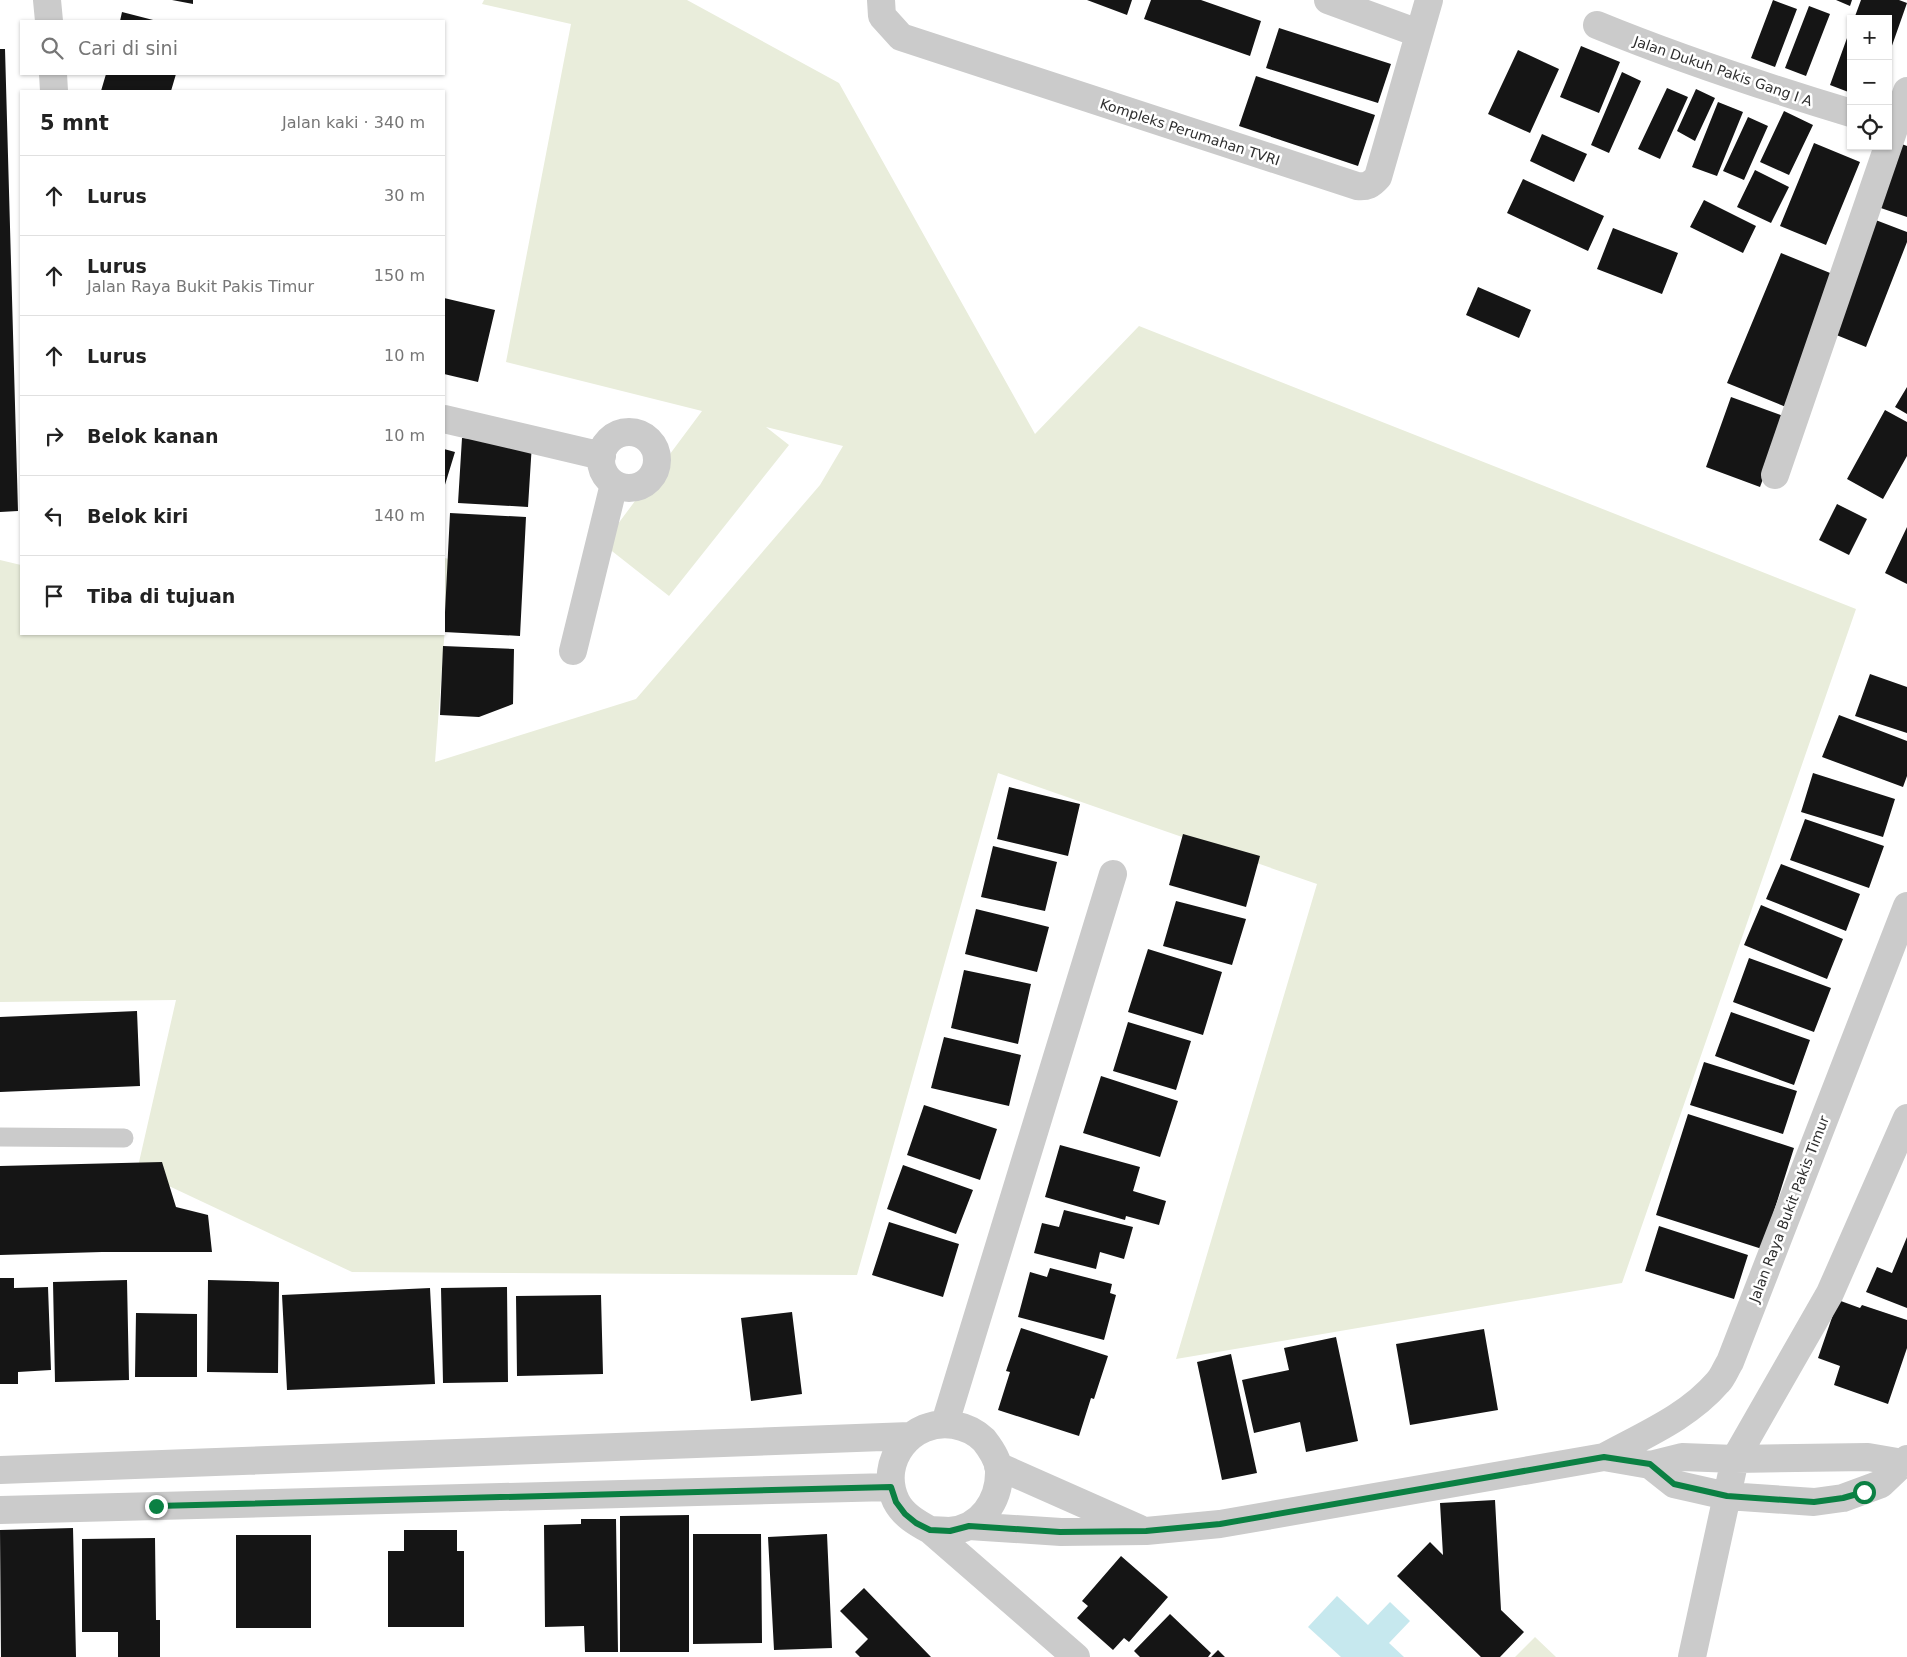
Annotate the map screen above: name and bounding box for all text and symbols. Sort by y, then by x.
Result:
map controls [1847,15,1892,150]
button: + [1847,15,1892,60]
search box [20,20,445,75]
street label: Jalan Dukuh Pakis Gang I A [1631,33,1815,109]
icon: search [38,34,66,62]
text: Cari di sini [78,37,178,59]
button: − [1847,60,1892,105]
street label: Kompleks Perumahan TVRI [1098,95,1282,169]
button: locate [1847,105,1892,150]
text: 5 mnt [40,111,109,135]
text: Jalan kaki · 340 m [282,113,425,132]
icon: ahead [40,182,68,210]
text: Lurus [87,185,147,207]
text: 30 m [384,186,425,205]
text: Lurus [87,255,147,277]
icon: ahead [40,262,68,290]
text: 150 m [374,266,425,285]
text: Jalan Raya Bukit Pakis Timur [87,277,314,296]
icon: ahead [40,342,68,370]
text: Lurus [87,345,147,367]
text: 10 m [384,346,425,365]
icon: right [40,422,68,450]
text: Belok kanan [87,425,219,447]
text: 10 m [384,426,425,445]
icon: left [40,502,68,530]
text: Belok kiri [87,505,188,527]
text: 140 m [374,506,425,525]
icon: arrive [40,582,68,610]
text: Tiba di tujuan [87,585,235,607]
street label: Jalan Raya Bukit Pakis Timur [1746,1113,1832,1306]
route start [1853,1481,1876,1504]
route end [145,1495,168,1518]

